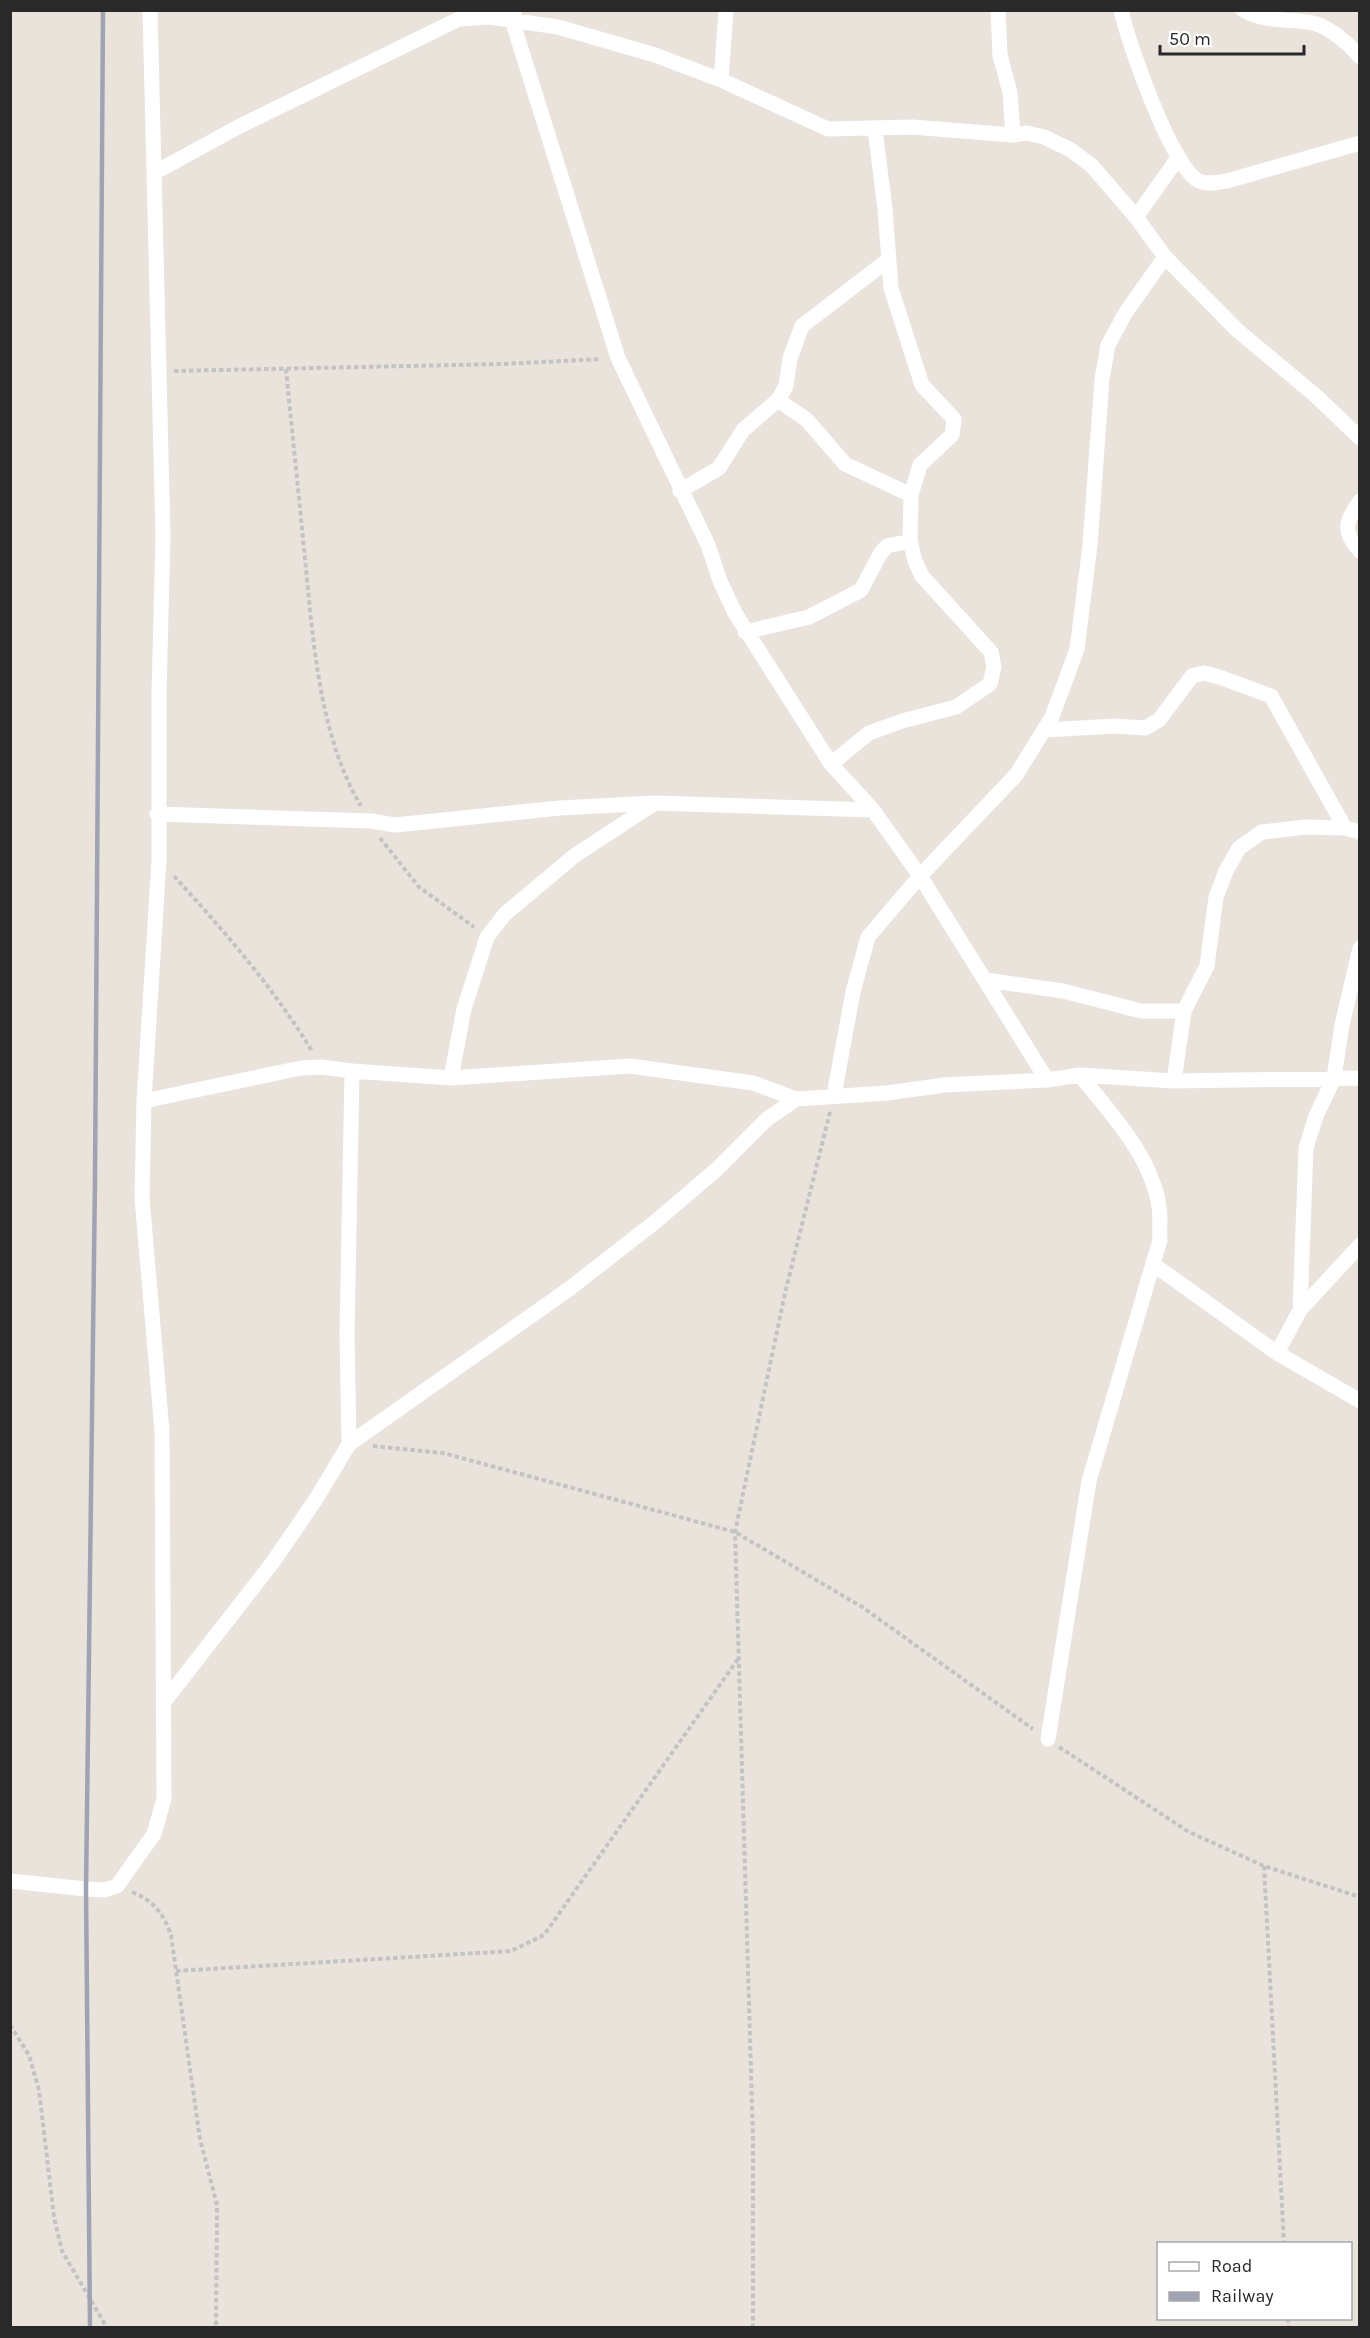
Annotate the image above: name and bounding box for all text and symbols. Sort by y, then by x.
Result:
scale bar [1160,18,1304,56]
text: 50 m [1169,28,1211,50]
legend [1157,2242,1352,2320]
text: Road [1211,2255,1252,2277]
text: Railway [1211,2285,1274,2307]

